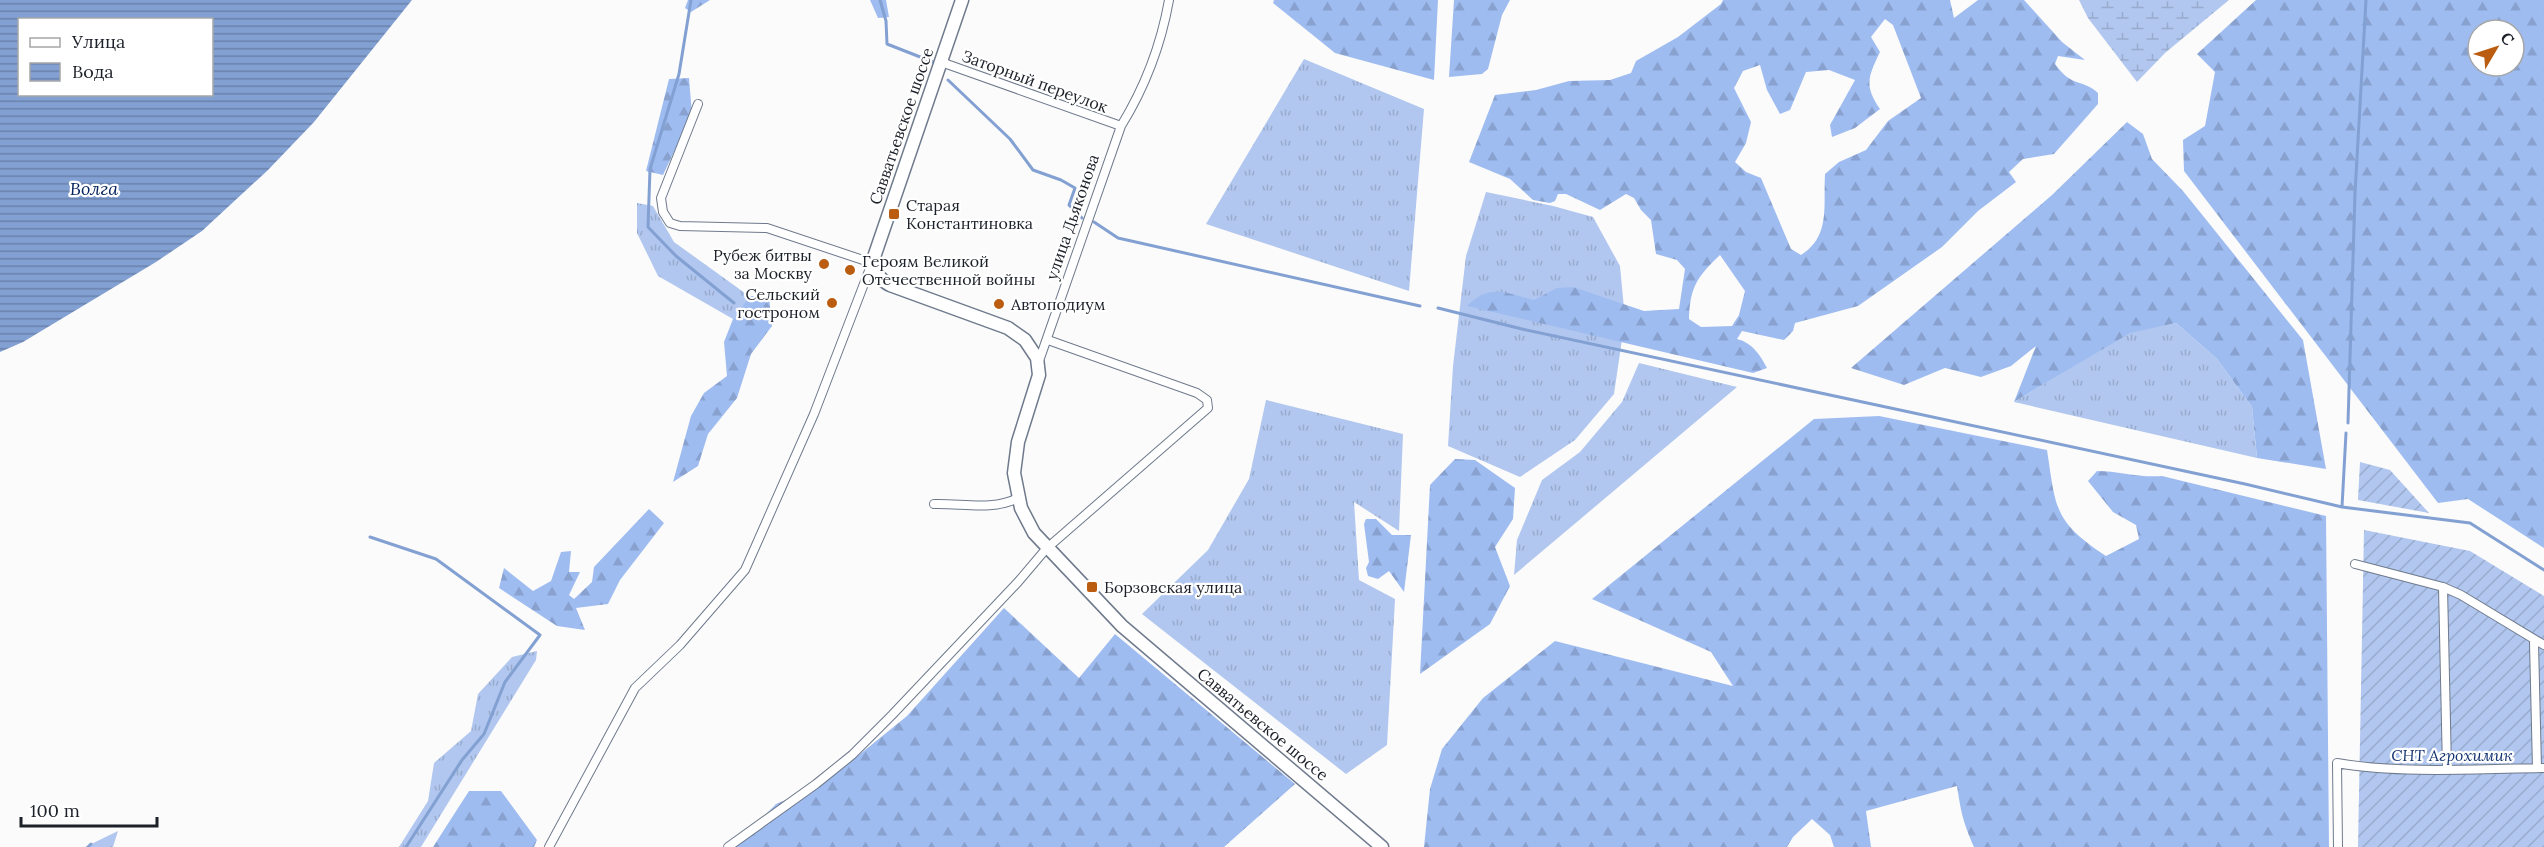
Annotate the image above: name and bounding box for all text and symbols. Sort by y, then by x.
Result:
legend [18,18,213,96]
north arrow [2466,18,2526,78]
text: С [2496,28,2519,49]
text: Улица [71,30,125,53]
street label: Савватьевское шоссе [865,45,937,207]
street label: Заторный переулок [959,45,1111,117]
text: Вода [72,60,114,83]
street label: улица Дьяконова [1041,151,1103,283]
water label: Волга [70,177,118,200]
place label: Старая Константиновка [906,195,1033,233]
marker: Старая Константиновка [887,207,901,221]
place label: Рубеж битвы за Москву [713,245,813,283]
place label: Героям Великой Отечественной войны [862,251,1035,289]
marker: Рубеж битвы за Москву [817,257,831,271]
marker: Героям Великой Отечественной войны [843,263,857,277]
place label: Сельский гостроном [737,284,820,322]
place label: Автоподиум [1010,294,1106,314]
marker: Сельский гостроном [825,296,839,310]
marker: Автоподиум [992,297,1006,311]
place label: Борзовская улица [1104,577,1242,597]
marker: Борзовская улица [1085,580,1099,594]
street label: Савватьевское шоссе [1193,663,1333,785]
park label: СНТ Агрохимик [2391,745,2513,765]
scale bar [21,790,158,828]
text: 100 m [30,799,80,822]

